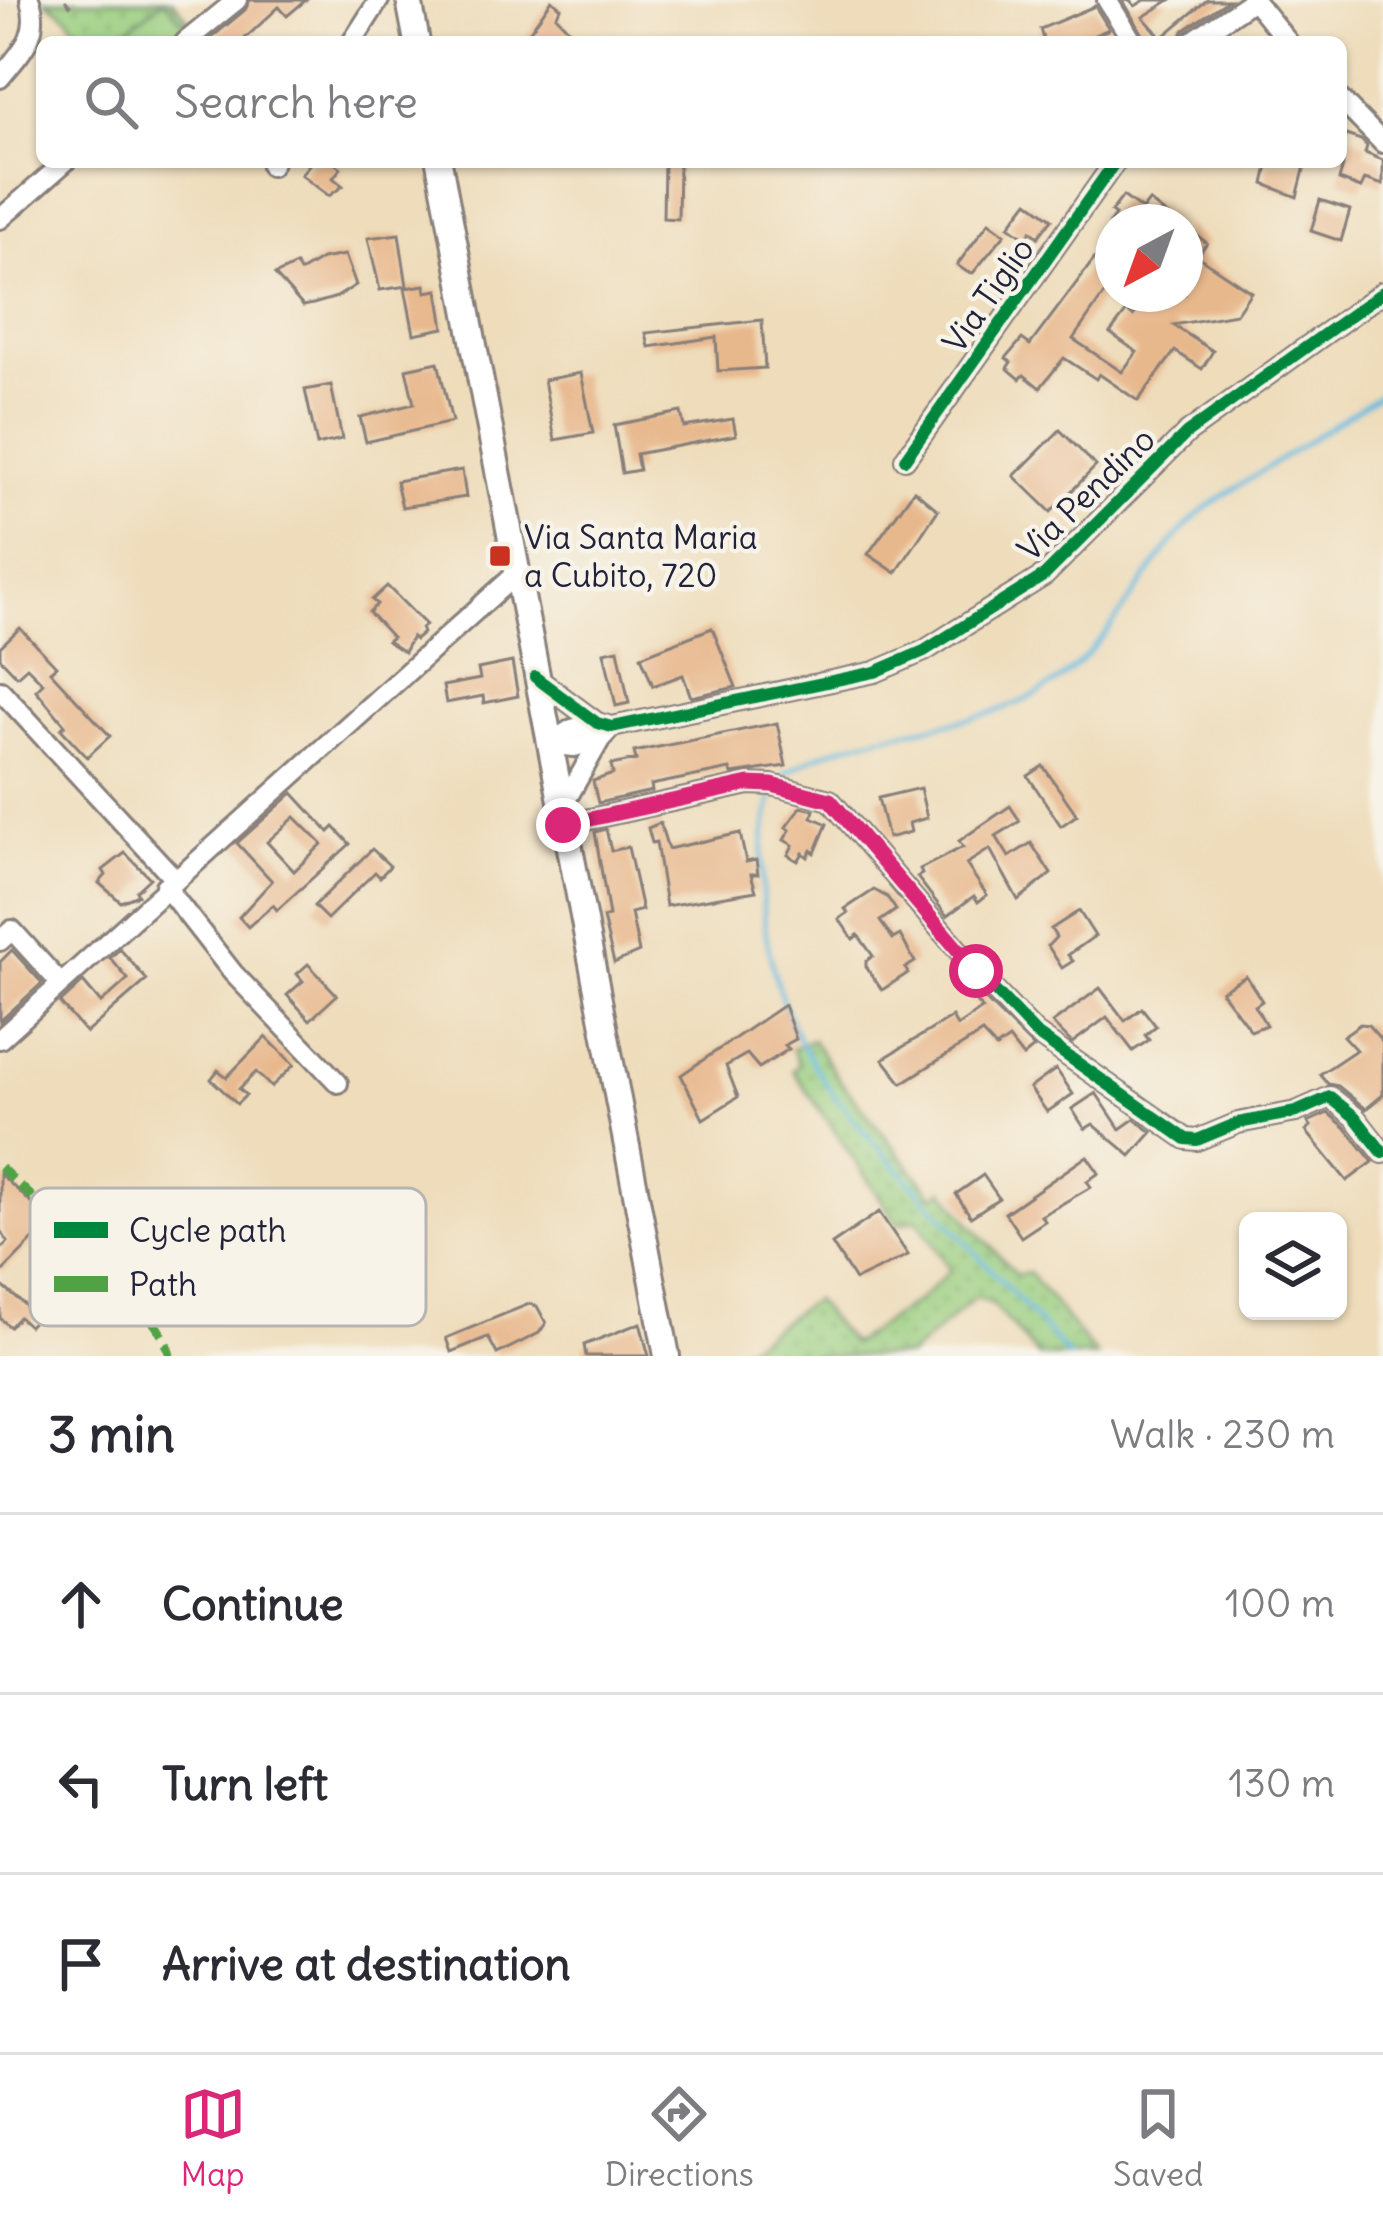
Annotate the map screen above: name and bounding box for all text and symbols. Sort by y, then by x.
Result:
search box [36,36,1347,168]
icon: search [78,69,144,135]
text: Search here [174,74,418,130]
north arrow [1095,204,1203,312]
street label: Via Tiglio [933,229,1043,361]
street label: Via Pendino [1009,418,1163,570]
place label: Via Santa Maria a Cubito, 720 [524,516,758,596]
marker: Via Santa Maria a Cubito, 720 [487,543,513,569]
route end [536,798,590,852]
route start [949,944,1003,998]
legend [30,1188,426,1326]
text: Cycle path [129,1209,287,1251]
map controls [1239,1212,1347,1320]
button: layers [1239,1212,1347,1320]
text: Path [129,1263,197,1305]
text: 3 min [48,1402,175,1466]
text: Walk · 230 m [1110,1410,1335,1459]
icon: ahead [48,1571,114,1637]
text: Continue [162,1576,344,1632]
text: 100 m [1225,1579,1335,1628]
icon: left [48,1751,114,1817]
text: Turn left [162,1756,328,1812]
text: 130 m [1228,1759,1335,1808]
icon: arrive [48,1931,114,1997]
text: Arrive at destination [162,1936,571,1992]
tab: Map [180,2081,246,2195]
tab: Directions [605,2081,754,2195]
tab: Saved [1113,2081,1203,2195]

